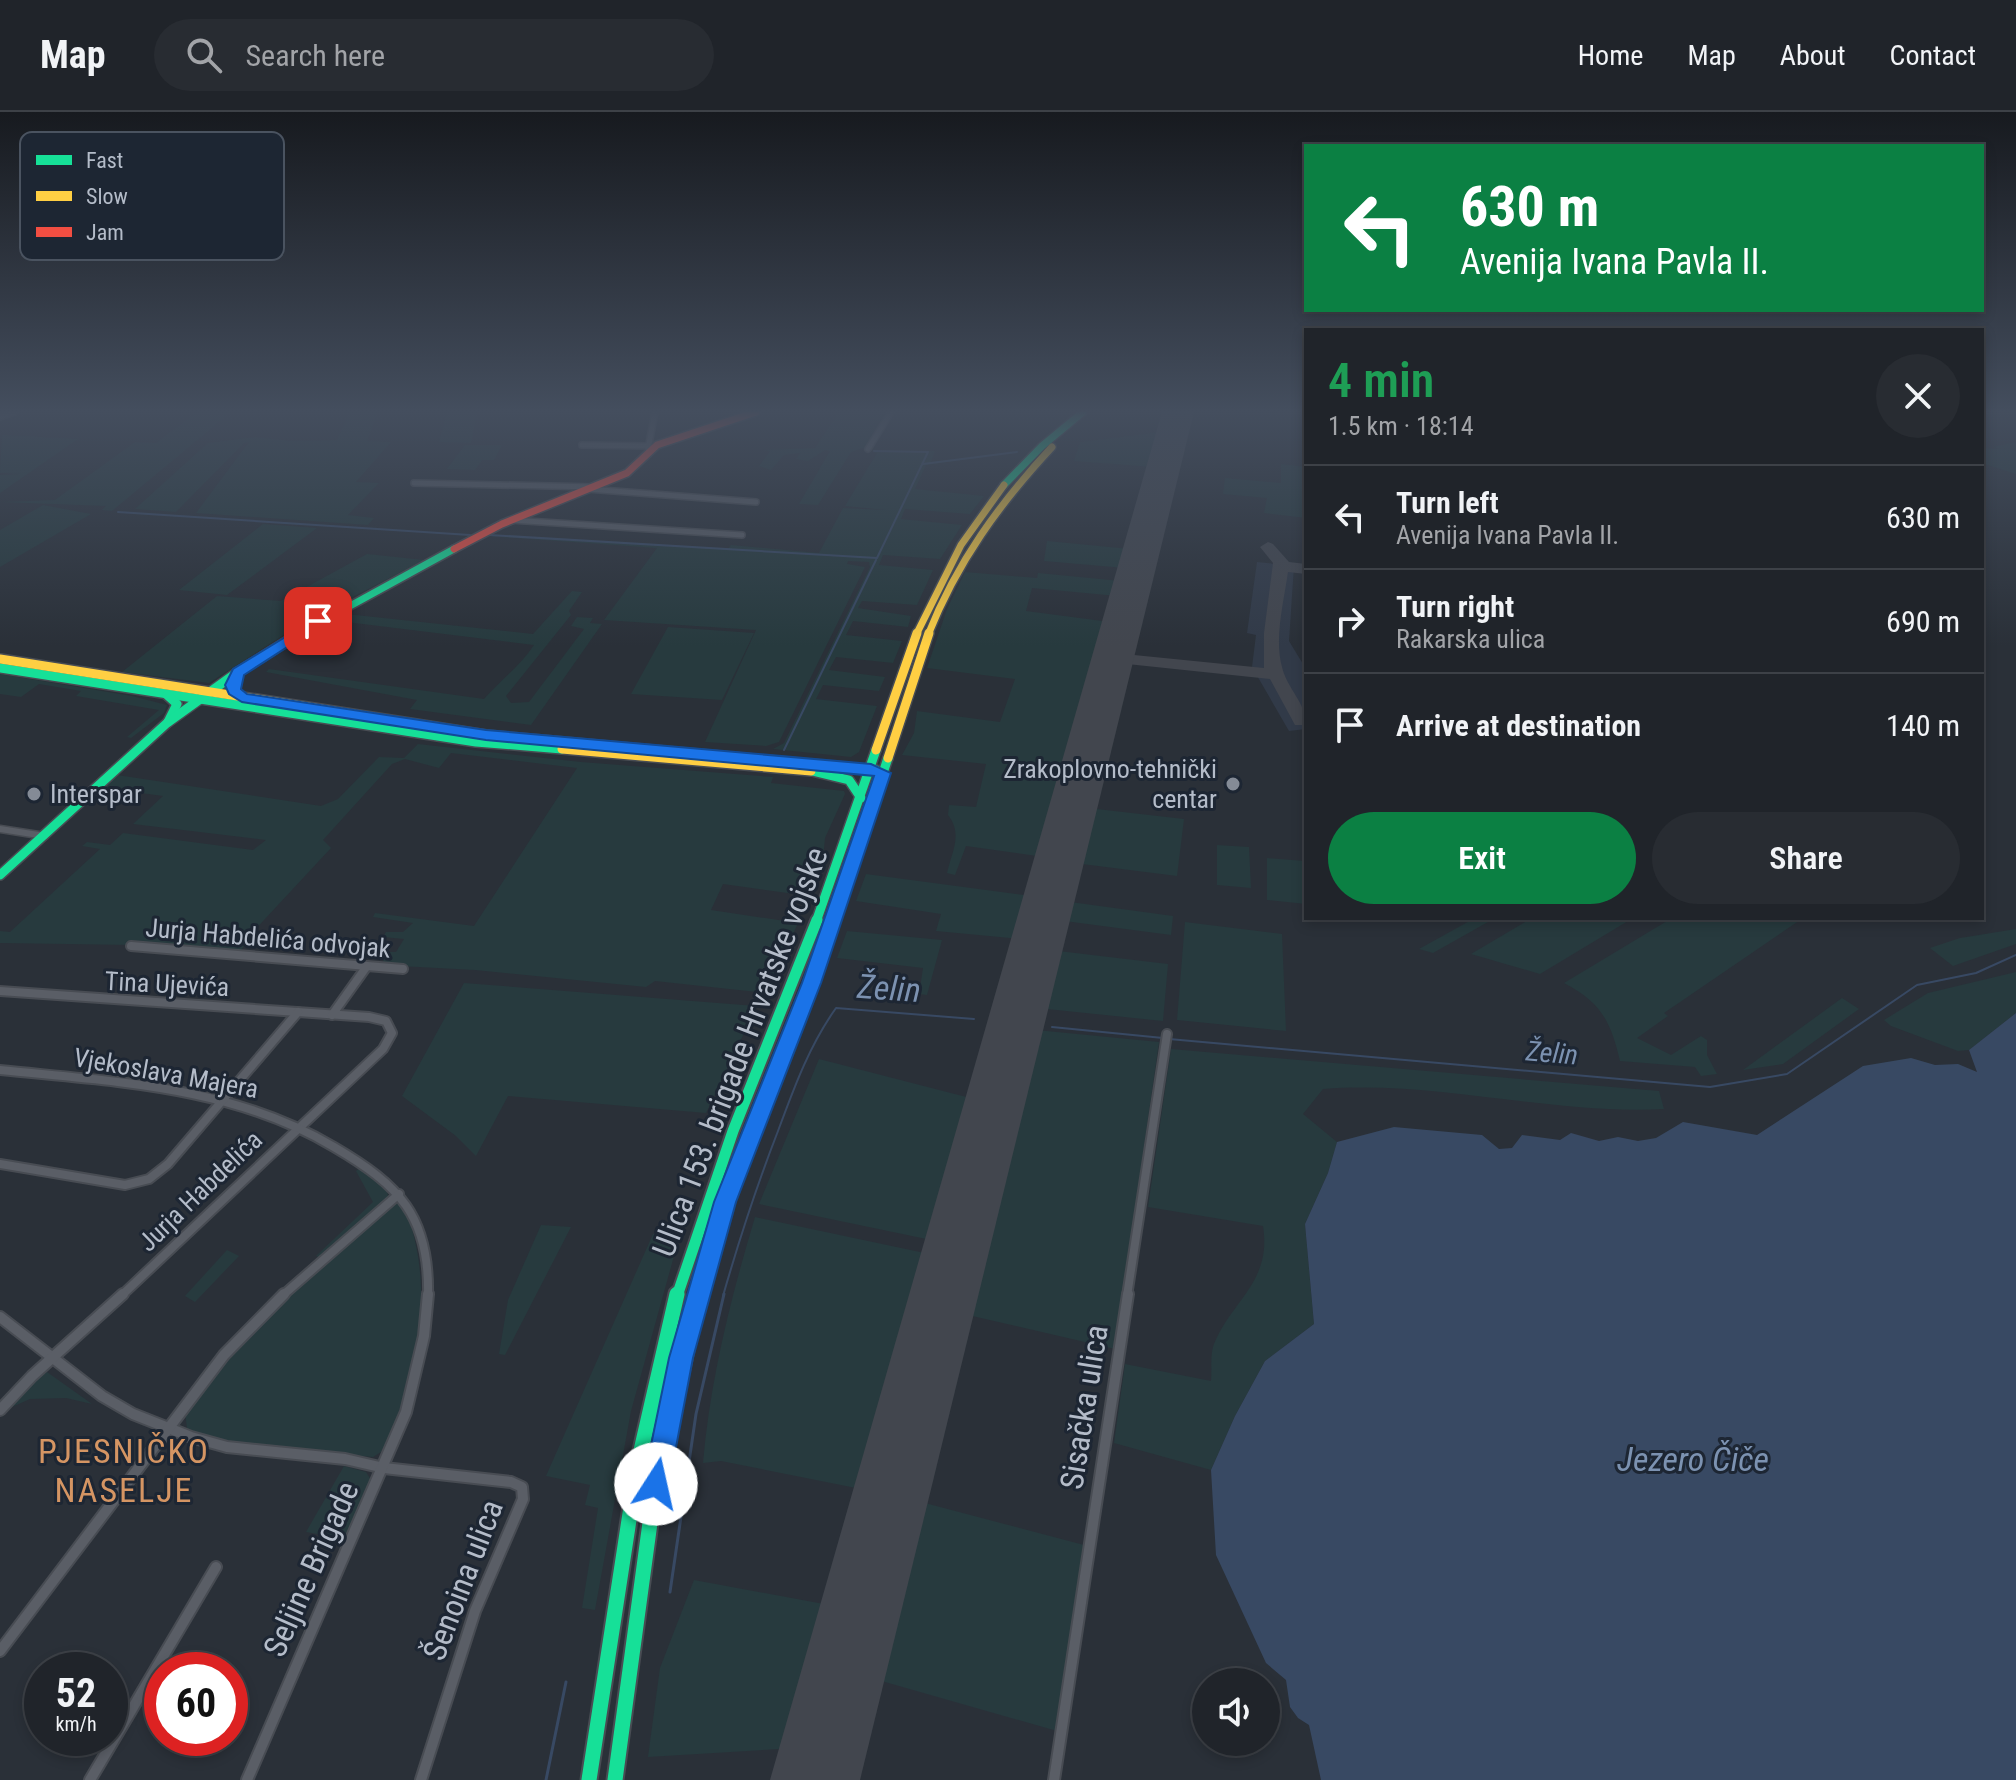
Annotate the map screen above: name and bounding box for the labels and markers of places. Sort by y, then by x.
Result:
pin [284,587,352,655]
place label: Zrakoplovno-tehnički centar [1003,754,1217,814]
marker: Zrakoplovno-tehnički centar [1224,775,1242,793]
place label: Interspar [50,779,142,809]
marker: Interspar [25,785,43,803]

